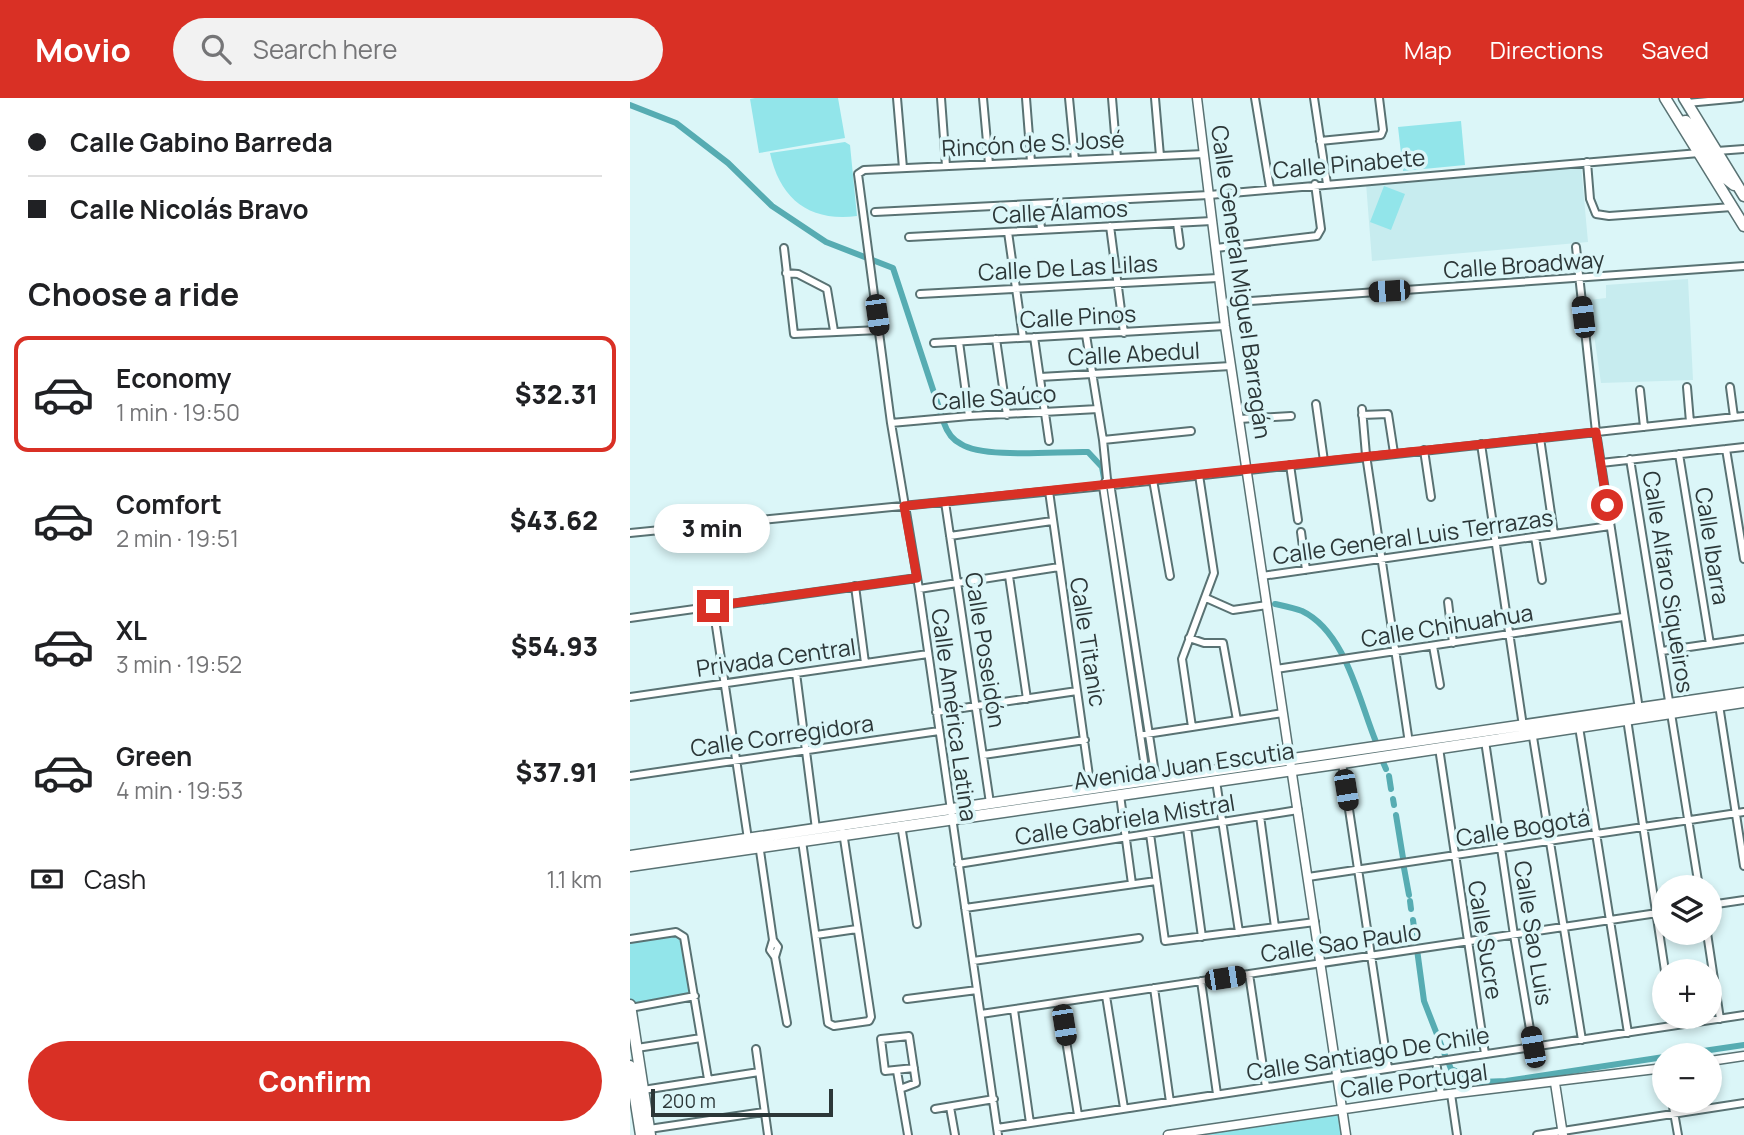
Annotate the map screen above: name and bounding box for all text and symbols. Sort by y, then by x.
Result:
search box [173,18,663,81]
text: Movio [35,27,131,72]
icon: search [197,30,235,68]
text: Search here [253,31,397,67]
text: Map [1404,33,1452,66]
text: Directions [1490,33,1603,66]
text: Saved [1641,33,1709,66]
street label: Rincón de S. José [941,122,1125,164]
street label: Calle General Miguel Barragán [1204,123,1280,441]
text: Calle Gabino Barreda [70,124,333,160]
street label: Calle Pinabete [1271,140,1427,186]
text: Calle Nicolás Bravo [70,191,309,227]
street label: Calle Álamos [991,191,1129,231]
street label: Calle Broadway [1442,242,1606,286]
street label: Calle De Las Lilas [977,246,1159,288]
text: Choose a ride [28,272,239,316]
car [1368,279,1411,303]
car [864,293,891,337]
car [1571,295,1596,339]
street label: Calle Pinos [1019,297,1137,335]
street label: Calle Abedul [1067,334,1201,372]
text: Economy [116,360,231,396]
icon: car [32,363,95,426]
text: $32.31 [515,376,598,412]
street label: Calle Saúco [931,377,1057,417]
text: 1 min · 19:50 [116,396,240,428]
street label: Calle Alfaro Siqueiros [1636,469,1702,695]
street label: Calle Ibarra [1688,485,1738,607]
text: Comfort [116,486,222,522]
icon: car [32,489,95,552]
route start [1591,489,1623,521]
street label: Calle General Luis Terrazas [1271,500,1555,572]
text: $43.62 [510,502,598,538]
callout: 3 min [655,504,771,554]
text: 3 min [682,512,742,544]
text: 2 min · 19:51 [116,522,239,554]
street label: Calle Poseidón [958,570,1014,730]
street label: Calle Titanic [1063,575,1115,709]
route end [697,590,729,622]
street label: Calle Chihuahua [1359,596,1535,654]
street label: Calle América Latina [924,606,986,823]
text: XL [116,612,147,648]
icon: car [32,615,95,678]
text: $54.93 [511,628,598,664]
street label: Privada Central [694,630,858,684]
text: 3 min · 19:52 [116,648,242,680]
street label: Calle Corregidora [688,706,876,764]
street label: Avenida Juan Escutia [1072,734,1296,796]
text: Green [116,738,192,774]
icon: car [32,741,95,804]
text: $37.91 [516,754,598,790]
car [1333,768,1360,812]
text: 4 min · 19:53 [116,774,243,806]
street label: Calle Gabriela Mistral [1012,786,1237,852]
street label: Calle Bogotá [1454,801,1592,853]
street label: Calle Sao Luis [1507,858,1561,1007]
icon: cash [28,860,66,898]
text: Cash [84,861,146,897]
text: 1.1 km [546,863,602,895]
map controls [1652,875,1722,1113]
button: layers [1652,875,1722,945]
street label: Calle Sucre [1461,878,1511,1002]
street label: Calle Sao Paulo [1258,915,1423,969]
button: + [1652,959,1722,1029]
car [1203,964,1248,992]
car [1051,1003,1078,1047]
street label: Calle Santiago De Chile [1244,1018,1492,1088]
car [1520,1024,1547,1070]
button: Confirm [28,1041,602,1121]
button: − [1652,1043,1722,1113]
street label: Calle Portugal [1338,1055,1489,1105]
scale bar [651,1086,833,1118]
text: 200 m [662,1088,716,1114]

